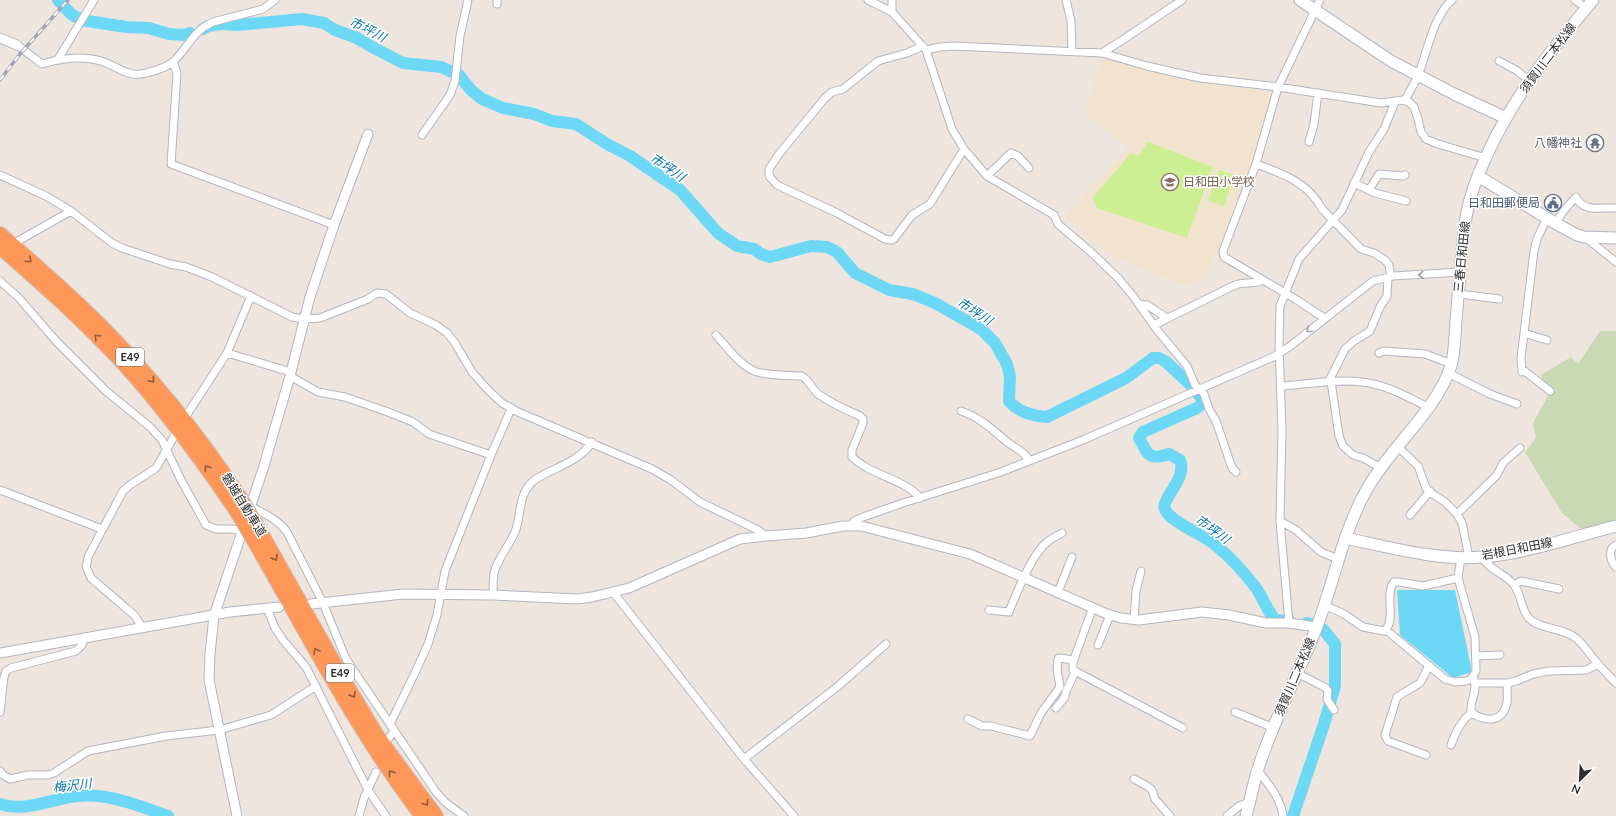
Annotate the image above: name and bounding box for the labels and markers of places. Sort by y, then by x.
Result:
temple icon: 八幡神社 [1585,133,1605,153]
place label: 八幡神社 [1534,135,1582,150]
school or university icon: 日和田小学校 [1160,172,1180,192]
place label: 日和田小学校 [1183,174,1255,189]
public building icon: 日和田郵便局 [1543,193,1563,213]
place label: 日和田郵便局 [1468,195,1540,210]

